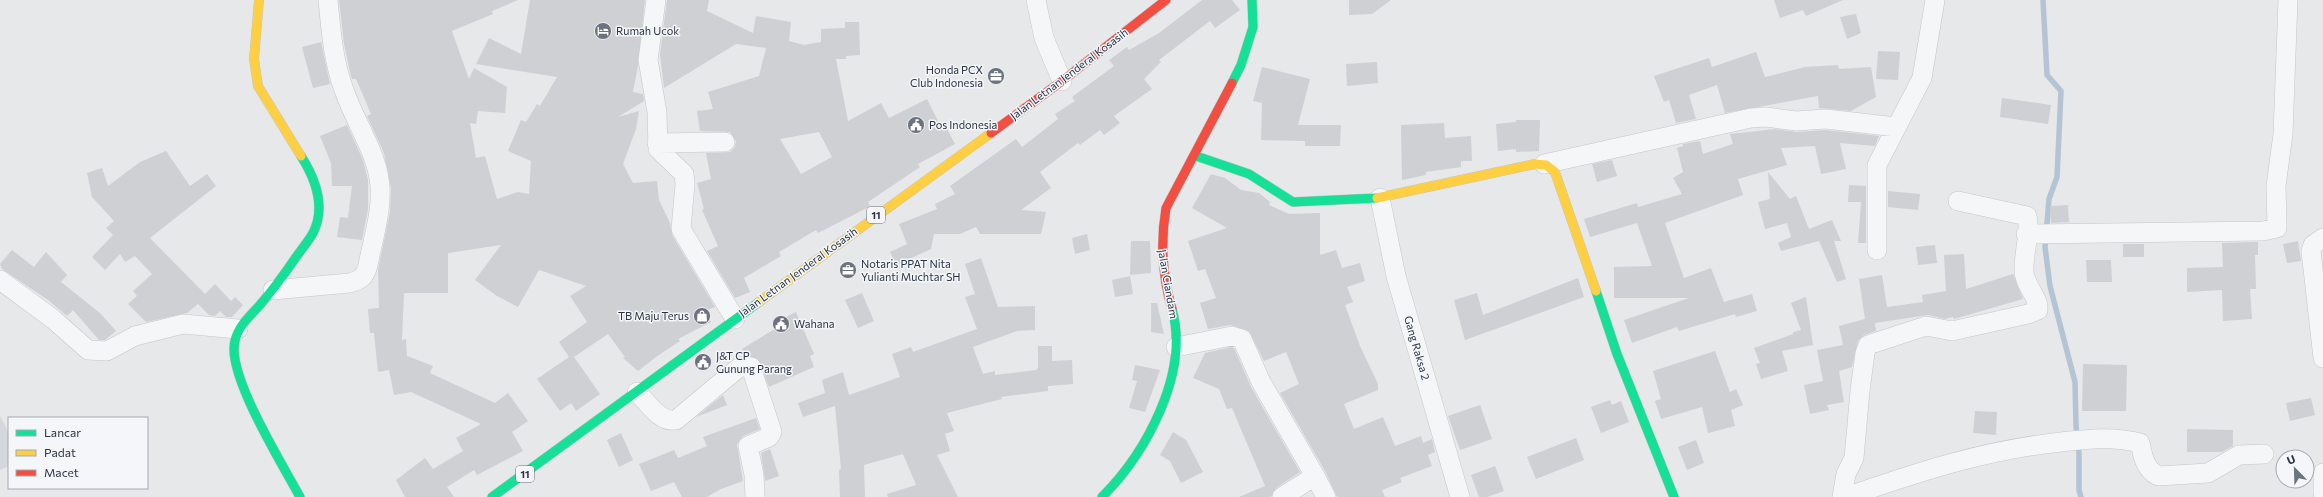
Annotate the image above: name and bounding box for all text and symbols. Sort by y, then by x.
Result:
hotel icon: Rumah Ucok [593,21,613,41]
place label: Rumah Ucok [616,24,679,37]
street label: Jalan Letnan Jenderal Kosasih [1007,25,1131,123]
place label: Honda PCX Club Indonesia [910,63,984,89]
office icon: Honda PCX Club Indonesia [986,66,1006,86]
public building icon: Pos Indonesia [906,115,926,135]
place label: Pos Indonesia [929,118,997,131]
road number: 11 [867,207,885,223]
street label: Jalan Letnan Jenderal Kosasih [736,224,860,320]
street label: Jalan Ciandam [1155,248,1181,320]
place label: Notaris PPAT Nita Yulianti Muchtar SH [861,257,961,283]
office icon: Notaris PPAT Nita Yulianti Muchtar SH [838,260,858,280]
shop icon: TB Maju Terus [692,306,712,326]
place label: TB Maju Terus [618,309,689,322]
public building icon: Wahana [771,314,791,334]
street label: Gang Raksa 2 [1402,314,1433,381]
place label: Wahana [794,317,835,330]
place label: J&T CP Gunung Parang [716,349,792,375]
public building icon: J&T CP Gunung Parang [693,352,713,372]
legend [8,417,148,489]
text: Lancar [44,425,81,439]
text: Padat [44,445,76,459]
north arrow [2275,449,2315,489]
text: U [2285,452,2297,467]
text: Macet [44,465,79,479]
road number: 11 [516,466,534,482]

